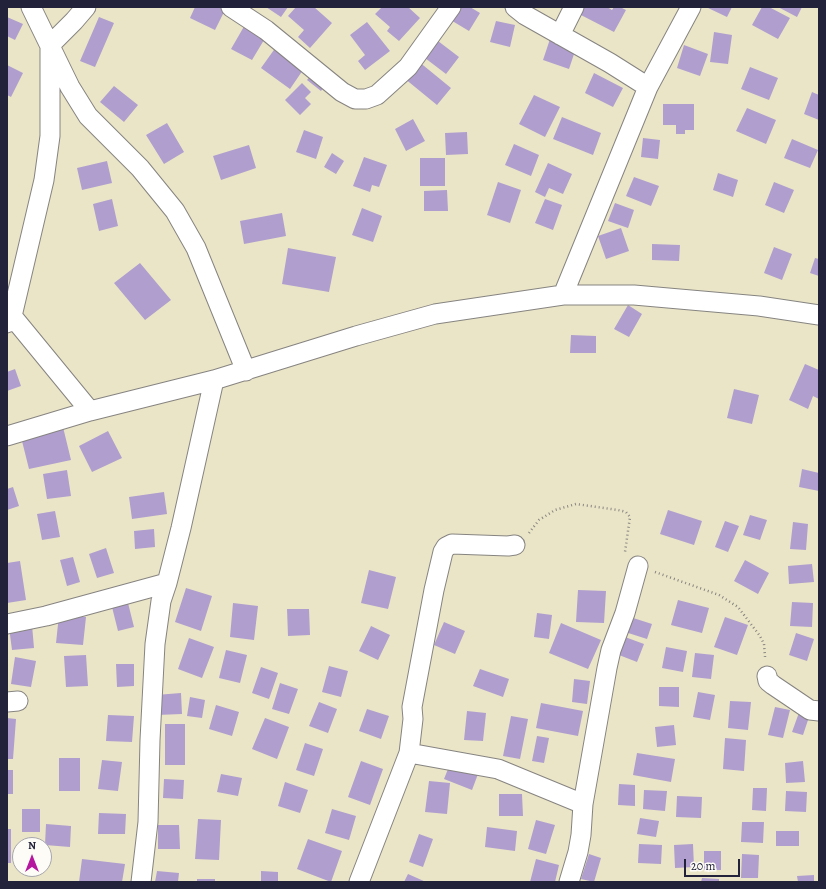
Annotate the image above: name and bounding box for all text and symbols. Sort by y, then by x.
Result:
north arrow [12,837,52,877]
text: N [28,838,36,853]
scale bar [686,851,742,877]
text: 20 m [691,858,715,874]

